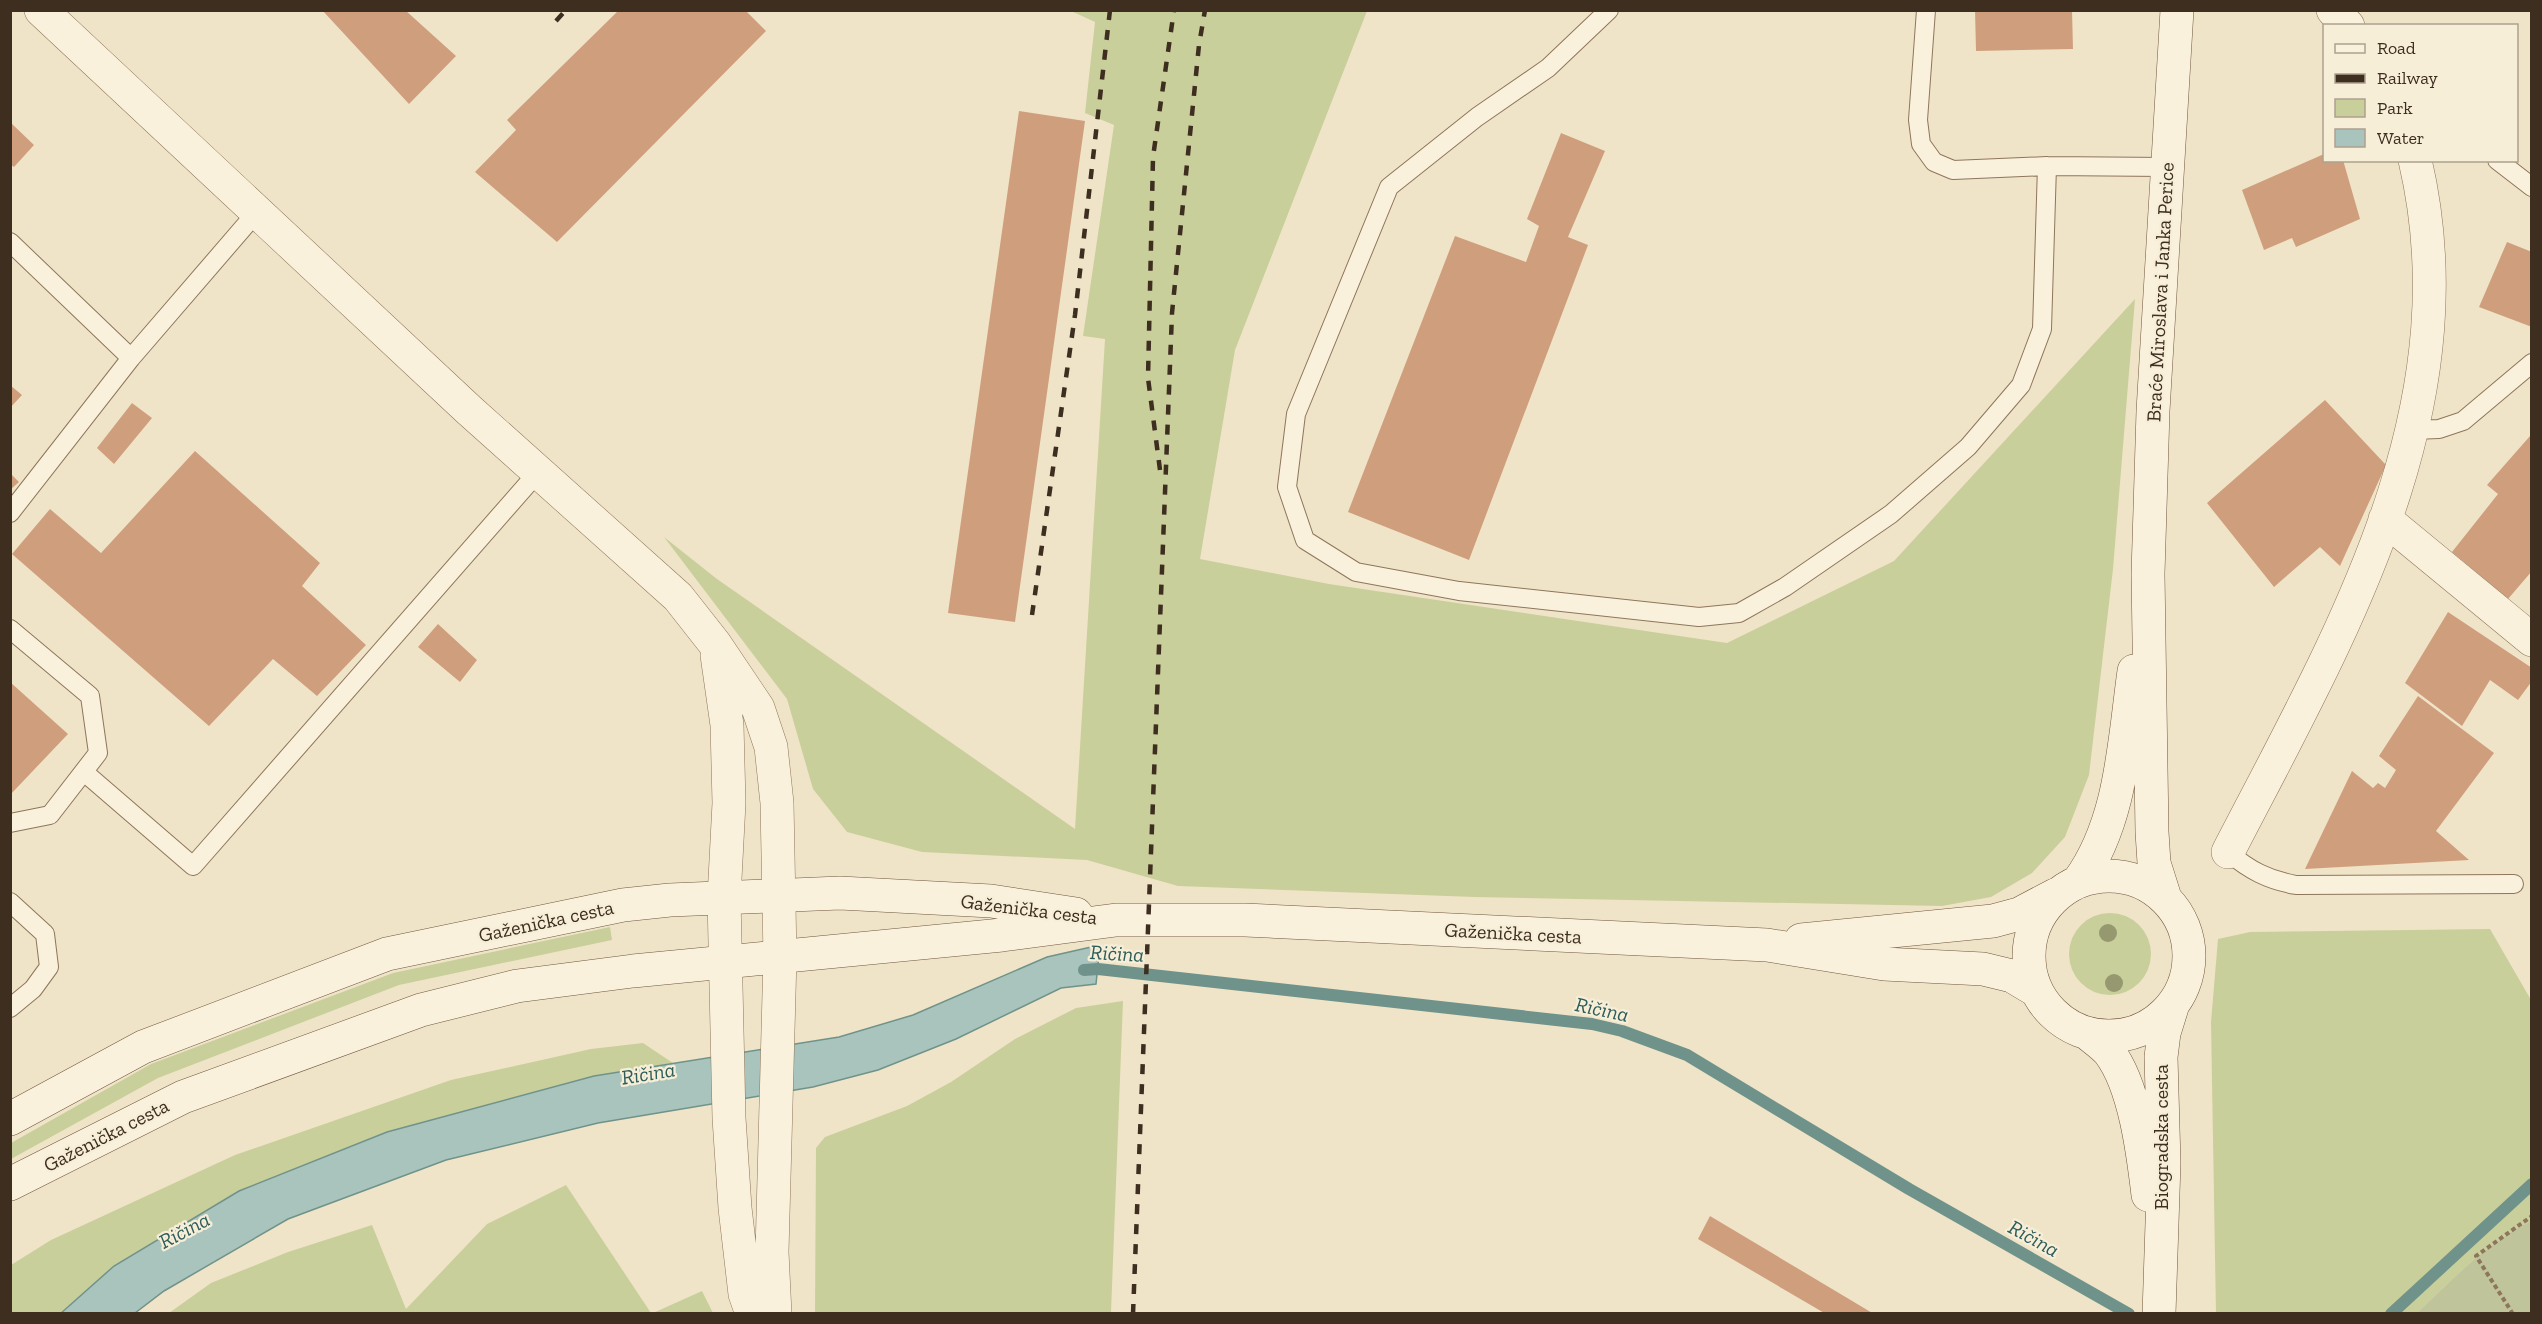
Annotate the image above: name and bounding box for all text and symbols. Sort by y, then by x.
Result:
legend [2323,24,2518,162]
text: Road [2377,37,2416,59]
text: Railway [2377,67,2439,89]
text: Park [2377,97,2413,119]
text: Water [2377,127,2424,149]
street label: Braće Miroslava i Janka Perice [2141,162,2179,422]
street label: Gaženička cesta [959,889,1099,929]
street label: Gaženička cesta [476,895,616,947]
street label: Gaženička cesta [1444,917,1583,949]
water label: Ričina [1089,939,1145,967]
water label: Ričina [1573,991,1631,1027]
water label: Ričina [619,1056,677,1090]
street label: Biogradska cesta [2149,1064,2173,1210]
street label: Gaženička cesta [39,1093,173,1177]
water label: Ričina [154,1206,214,1254]
water label: Ričina [2004,1214,2064,1262]

